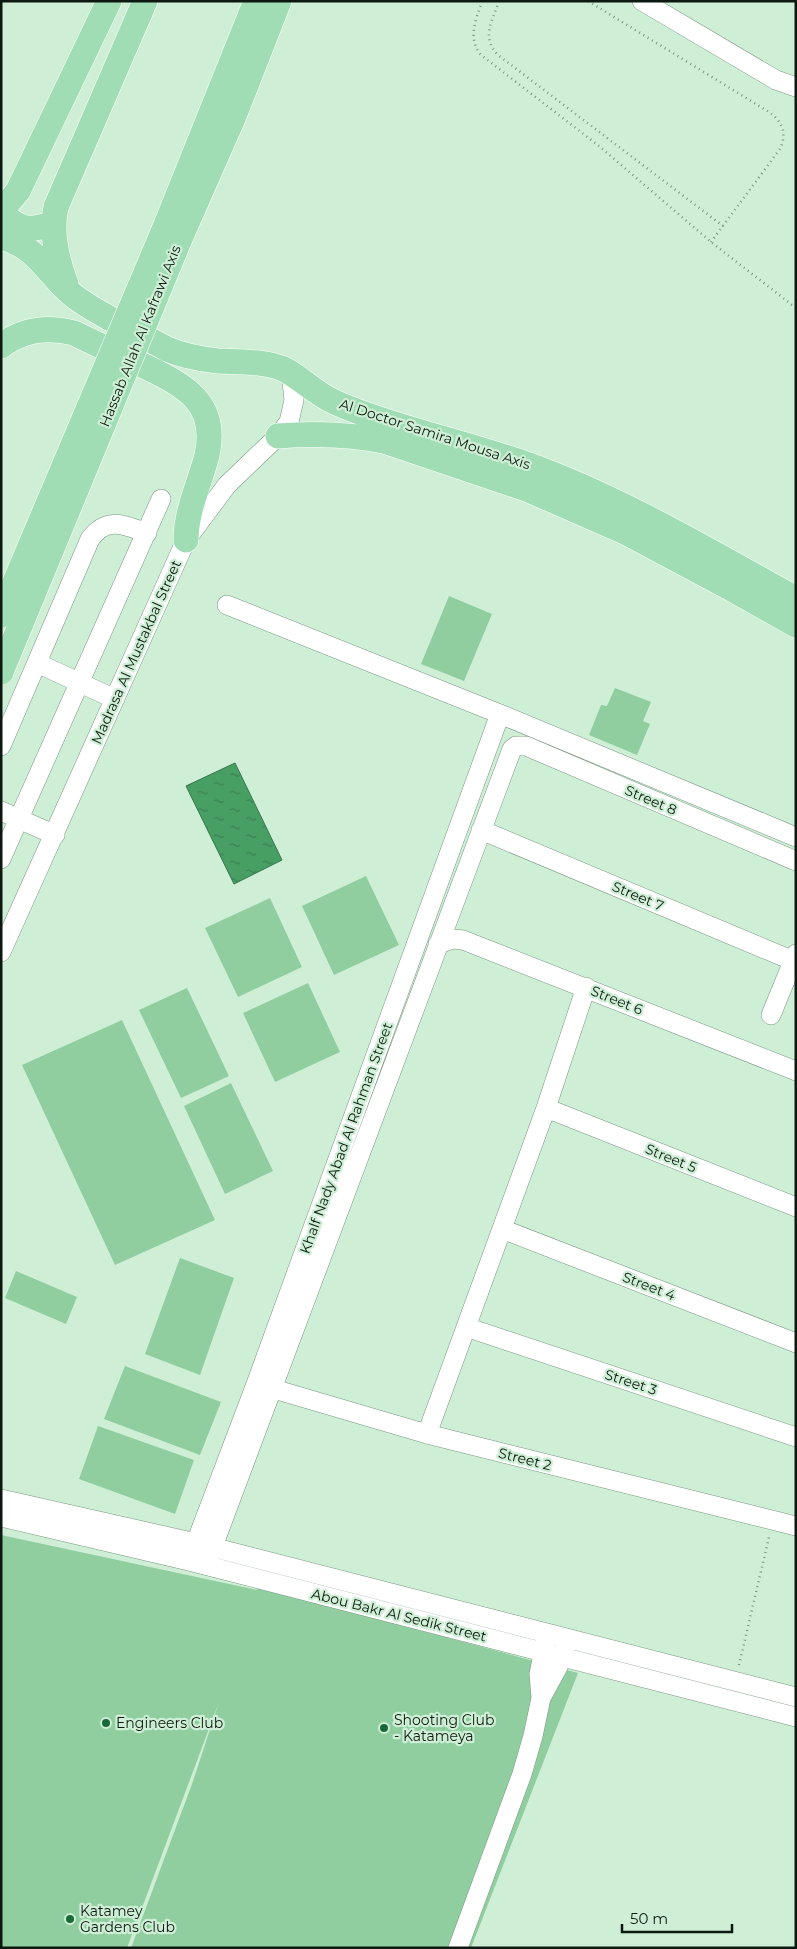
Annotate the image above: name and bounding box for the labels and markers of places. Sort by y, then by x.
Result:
place label: Shooting Club - Katameya [394,1711,494,1745]
place label: Engineers Club [116,1714,223,1732]
marker: Engineers Club [100,1717,112,1729]
marker: Shooting Club - Katameya [378,1722,390,1734]
place label: Katamey Gardens Club [80,1902,175,1936]
marker: Katamey Gardens Club [64,1913,76,1925]

